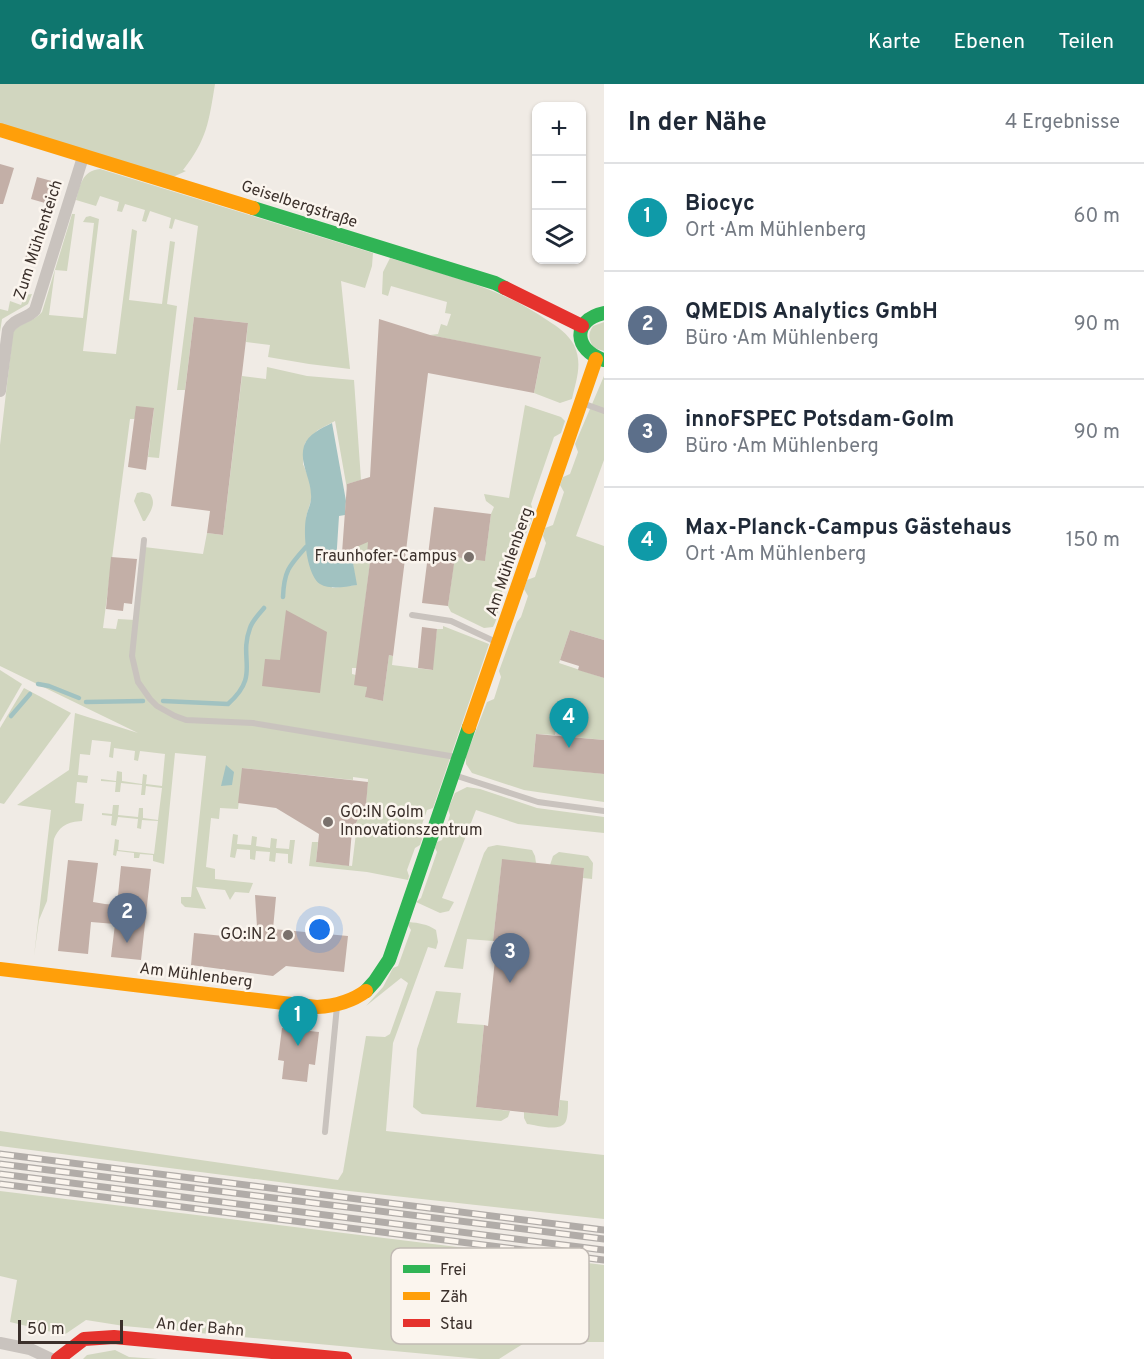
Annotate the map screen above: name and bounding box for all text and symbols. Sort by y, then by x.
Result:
text: Gridwalk [30,24,145,60]
text: Karte [868,29,920,56]
text: Ebenen [953,29,1025,56]
text: Teilen [1058,29,1114,56]
map controls [532,102,586,264]
button: + [532,102,586,156]
text: In der Nähe [628,107,767,140]
text: 4 Ergebnisse [1005,110,1120,136]
button: − [532,156,586,210]
street label: Zum Mühlenteich [10,177,68,303]
street label: Geiselbergstraße [238,177,360,233]
text: Biocyc [685,191,755,218]
text: 1 [644,204,652,230]
text: 60 m [1074,204,1120,230]
button: layers [532,210,586,264]
text: Ort · Am Mühlenberg [685,218,866,244]
text: QMEDIS Analytics GmbH [685,299,938,326]
text: 2 [641,312,654,338]
text: 90 m [1074,312,1120,338]
text: Büro · Am Mühlenberg [685,326,879,352]
text: innoFSPEC Potsdam-Golm [685,407,954,434]
text: 3 [642,420,654,446]
text: 90 m [1074,420,1120,446]
text: Büro · Am Mühlenberg [685,434,879,460]
street label: Am Mühlenberg [482,505,538,619]
text: Max-Planck-Campus Gästehaus [685,515,1012,542]
text: 4 [641,528,654,554]
text: 150 m [1066,528,1120,554]
text: Ort · Am Mühlenberg [685,542,866,568]
place label: Fraunhofer-Campus [314,547,457,567]
marker: Fraunhofer-Campus [462,550,476,564]
pin: 4 [550,698,588,748]
place label: GO:IN Golm Innovationszentrum [340,803,482,841]
marker: GO:IN Golm Innovationszentrum [321,815,335,829]
pin: 2 [108,894,146,943]
your location [305,915,334,944]
place label: GO:IN 2 [220,925,276,945]
marker: GO:IN 2 [281,928,295,942]
pin: 3 [490,934,530,983]
street label: Am Mühlenberg [138,959,254,993]
pin: 1 [278,996,318,1046]
legend [391,1248,589,1344]
text: Frei [440,1261,466,1281]
text: Zäh [440,1288,468,1308]
street label: An der Bahn [155,1314,245,1342]
text: Stau [440,1315,473,1335]
scale bar [18,1317,123,1344]
text: 50 m [27,1320,65,1340]

